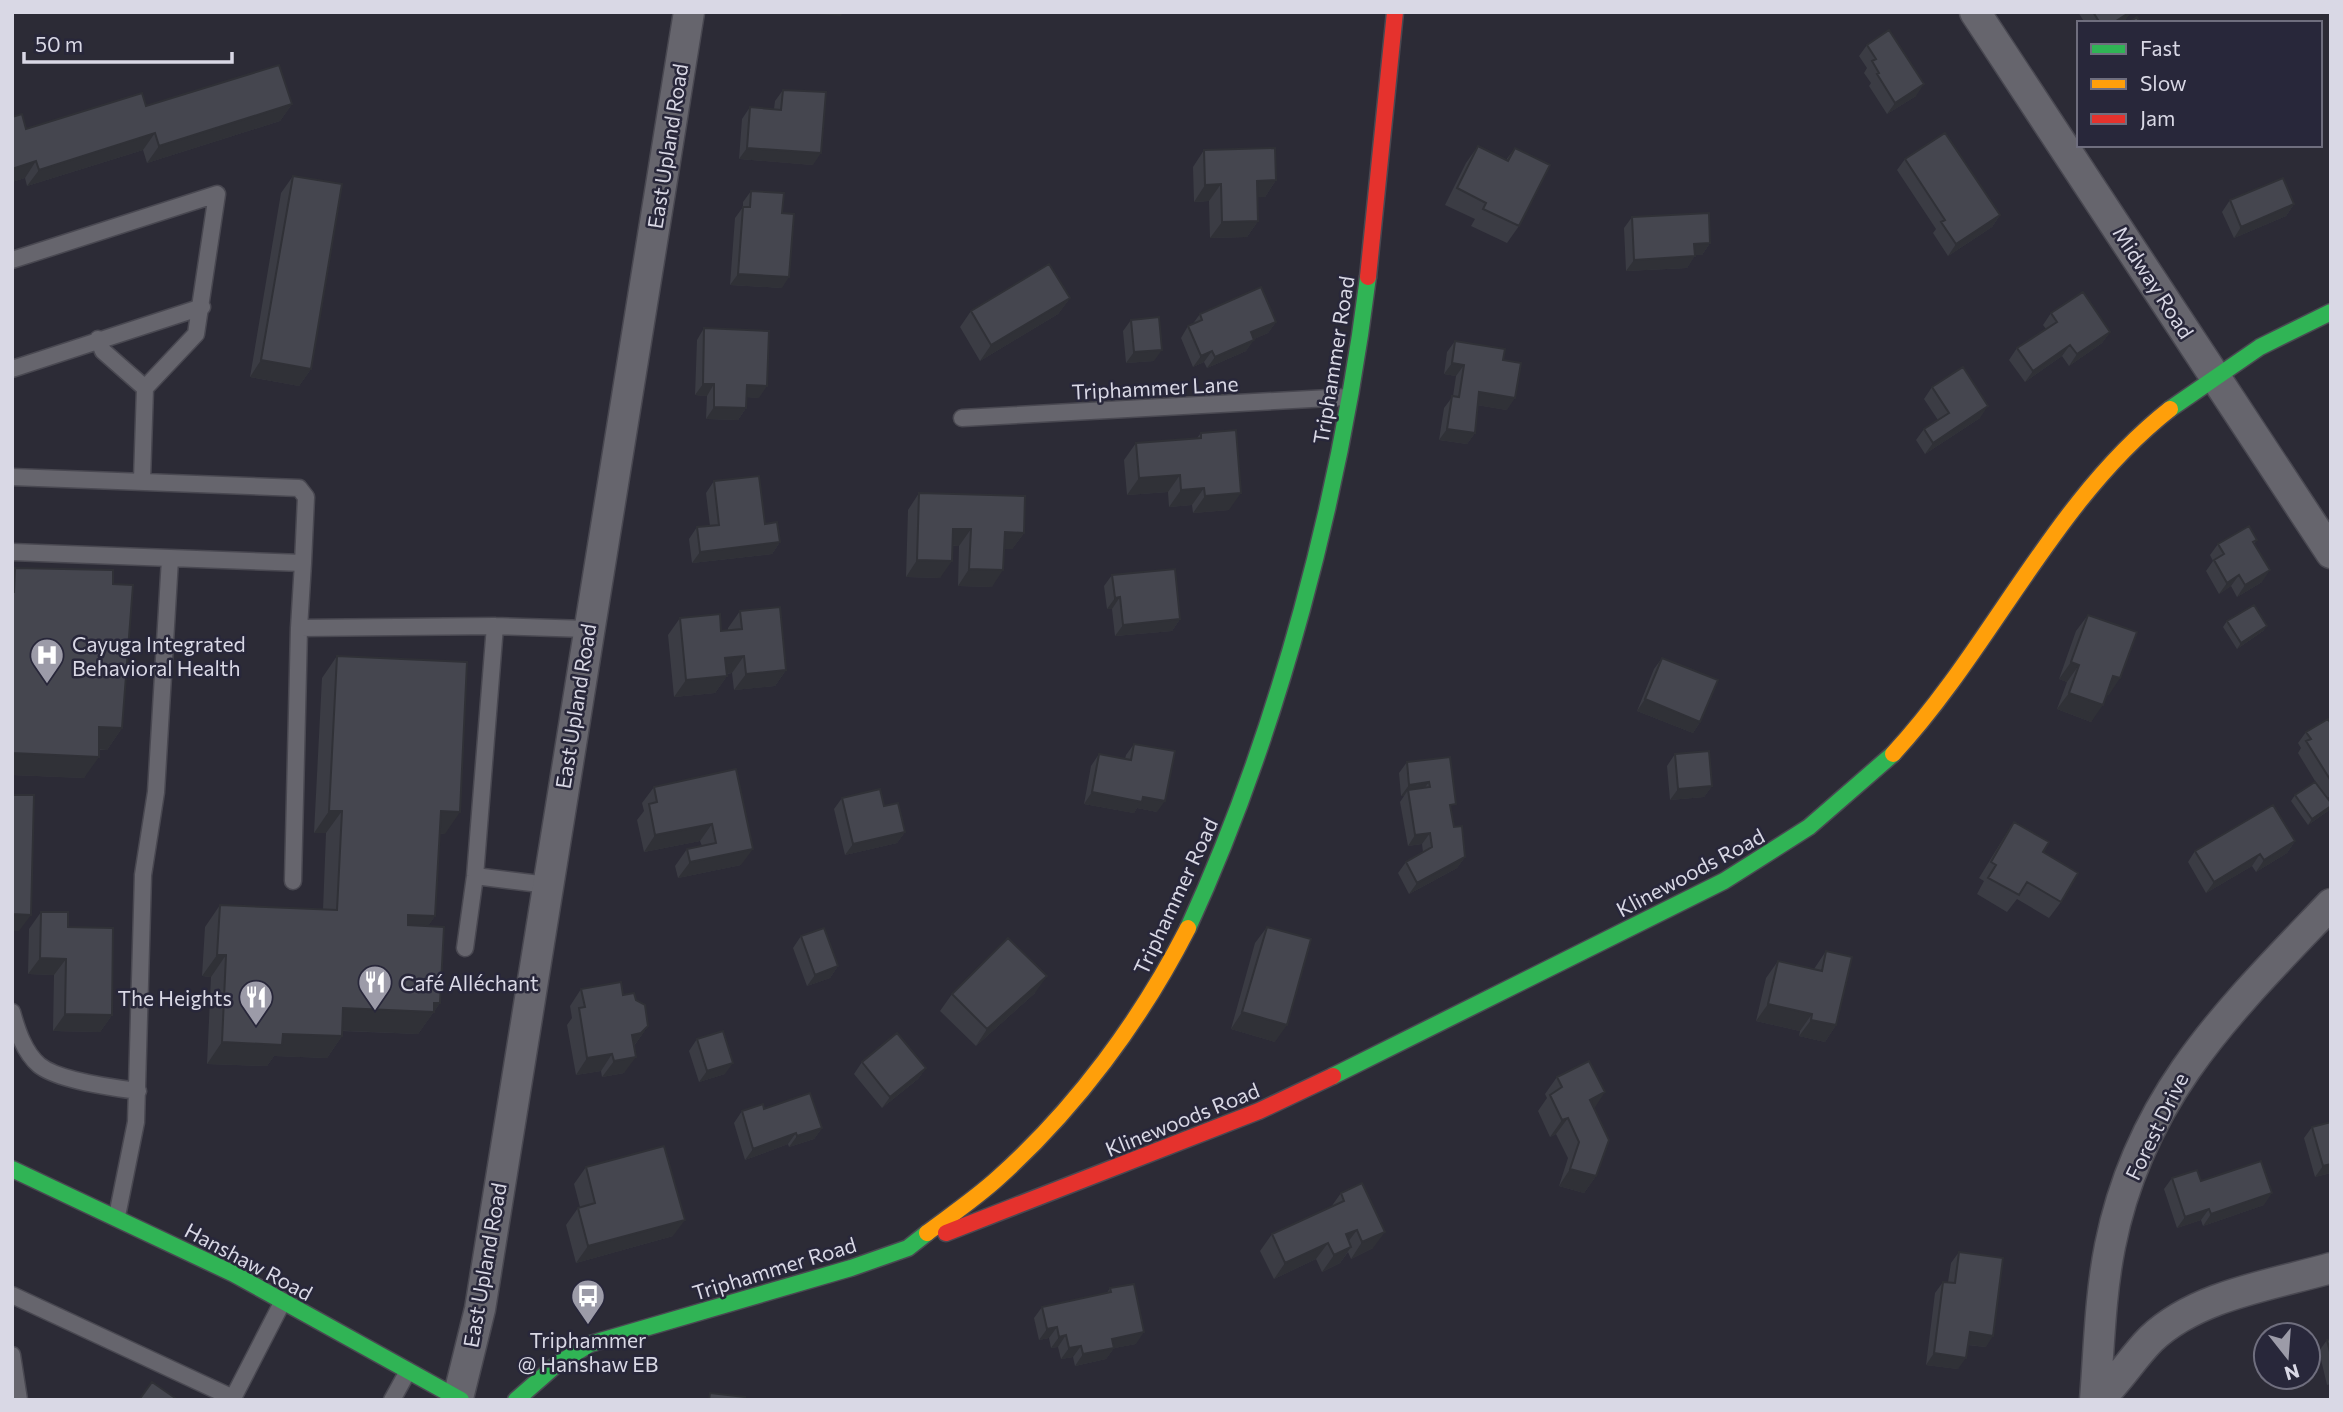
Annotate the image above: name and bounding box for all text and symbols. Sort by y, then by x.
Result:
scale bar [24,21,233,65]
legend [2077,21,2322,147]
text: 50 m [35,31,83,56]
text: Fast [2140,35,2181,60]
street label: East Upland Road [642,62,692,230]
text: Slow [2140,70,2187,95]
text: Jam [2140,105,2175,130]
street label: Midway Road [2108,221,2200,343]
street label: Triphammer Road [1307,274,1359,446]
street label: Triphammer Lane [1071,370,1239,404]
street label: East Upland Road [550,622,600,790]
place label: Cayuga Integrated Behavioral Health [72,631,246,680]
hospital icon: Cayuga Integrated Behavioral Health [28,636,66,685]
street label: Triphammer Road [1128,814,1222,978]
street label: Klinewoods Road [1612,822,1768,922]
restaurant icon: Café Alléchant [356,963,394,1012]
place label: Café Alléchant [400,970,539,995]
restaurant icon: The Heights [237,978,275,1027]
place label: The Heights [118,985,232,1010]
street label: Forest Drive [2119,1068,2193,1184]
street label: Klinewoods Road [1101,1077,1263,1161]
street label: East Upland Road [457,1181,511,1349]
street label: Hanshaw Road [181,1217,317,1305]
street label: Triphammer Road [689,1231,859,1305]
bus stop icon: Triphammer @ Hanshaw EB [569,1277,607,1326]
north arrow [2252,1321,2322,1391]
place label: Triphammer @ Hanshaw EB [518,1327,658,1376]
text: N [2282,1360,2302,1386]

